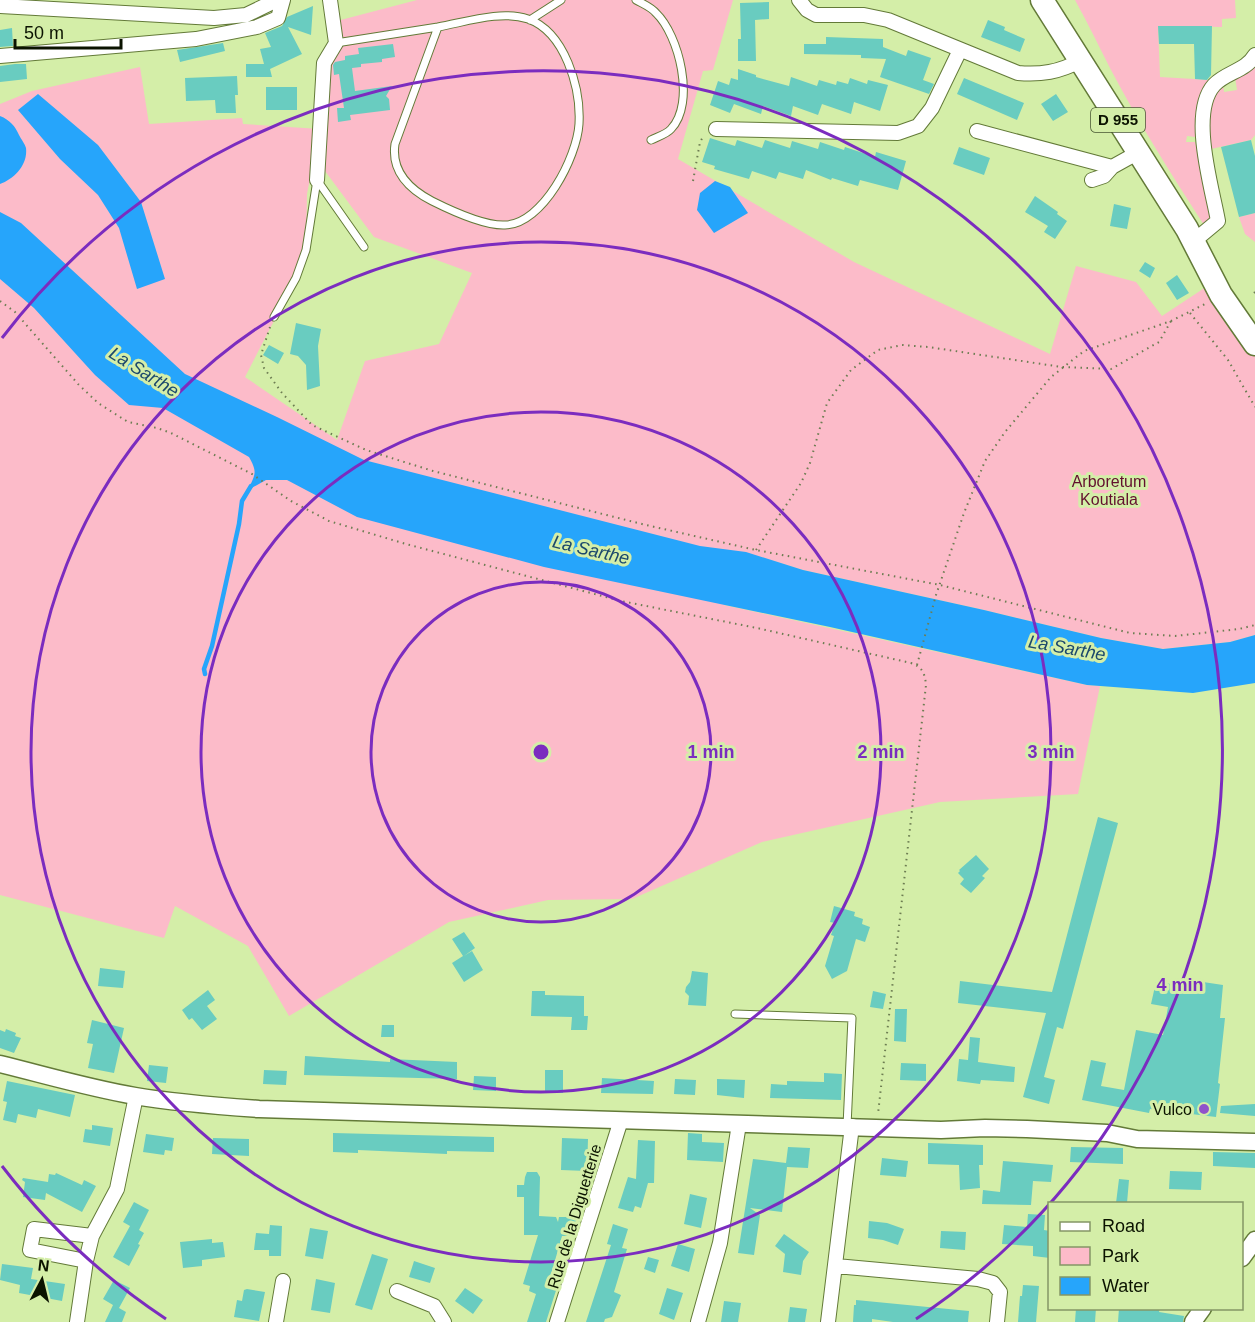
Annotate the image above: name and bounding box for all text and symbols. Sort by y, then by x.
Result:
scale bar [15,12,122,50]
text: 50 m [24,23,64,43]
road number: D 955 [1091,108,1145,132]
water label: La Sarthe [106,343,182,401]
park label: Arboretum Koutiala [1072,473,1146,508]
water label: La Sarthe [551,531,631,569]
water label: La Sarthe [1027,631,1107,665]
centre of rings [531,742,551,762]
text: 1 min [687,742,735,762]
text: 2 min [857,742,905,762]
text: 3 min [1027,742,1075,762]
text: 4 min [1156,975,1204,995]
place label: Vulco [1153,1101,1192,1118]
marker: Vulco [1197,1102,1211,1116]
street label: Rue de la Diguetterie [544,1142,605,1291]
legend [1048,1202,1243,1310]
text: Road [1102,1216,1145,1236]
text: Park [1102,1246,1140,1266]
north arrow [12,1250,72,1310]
text: N [37,1256,51,1275]
text: Water [1102,1276,1149,1296]

